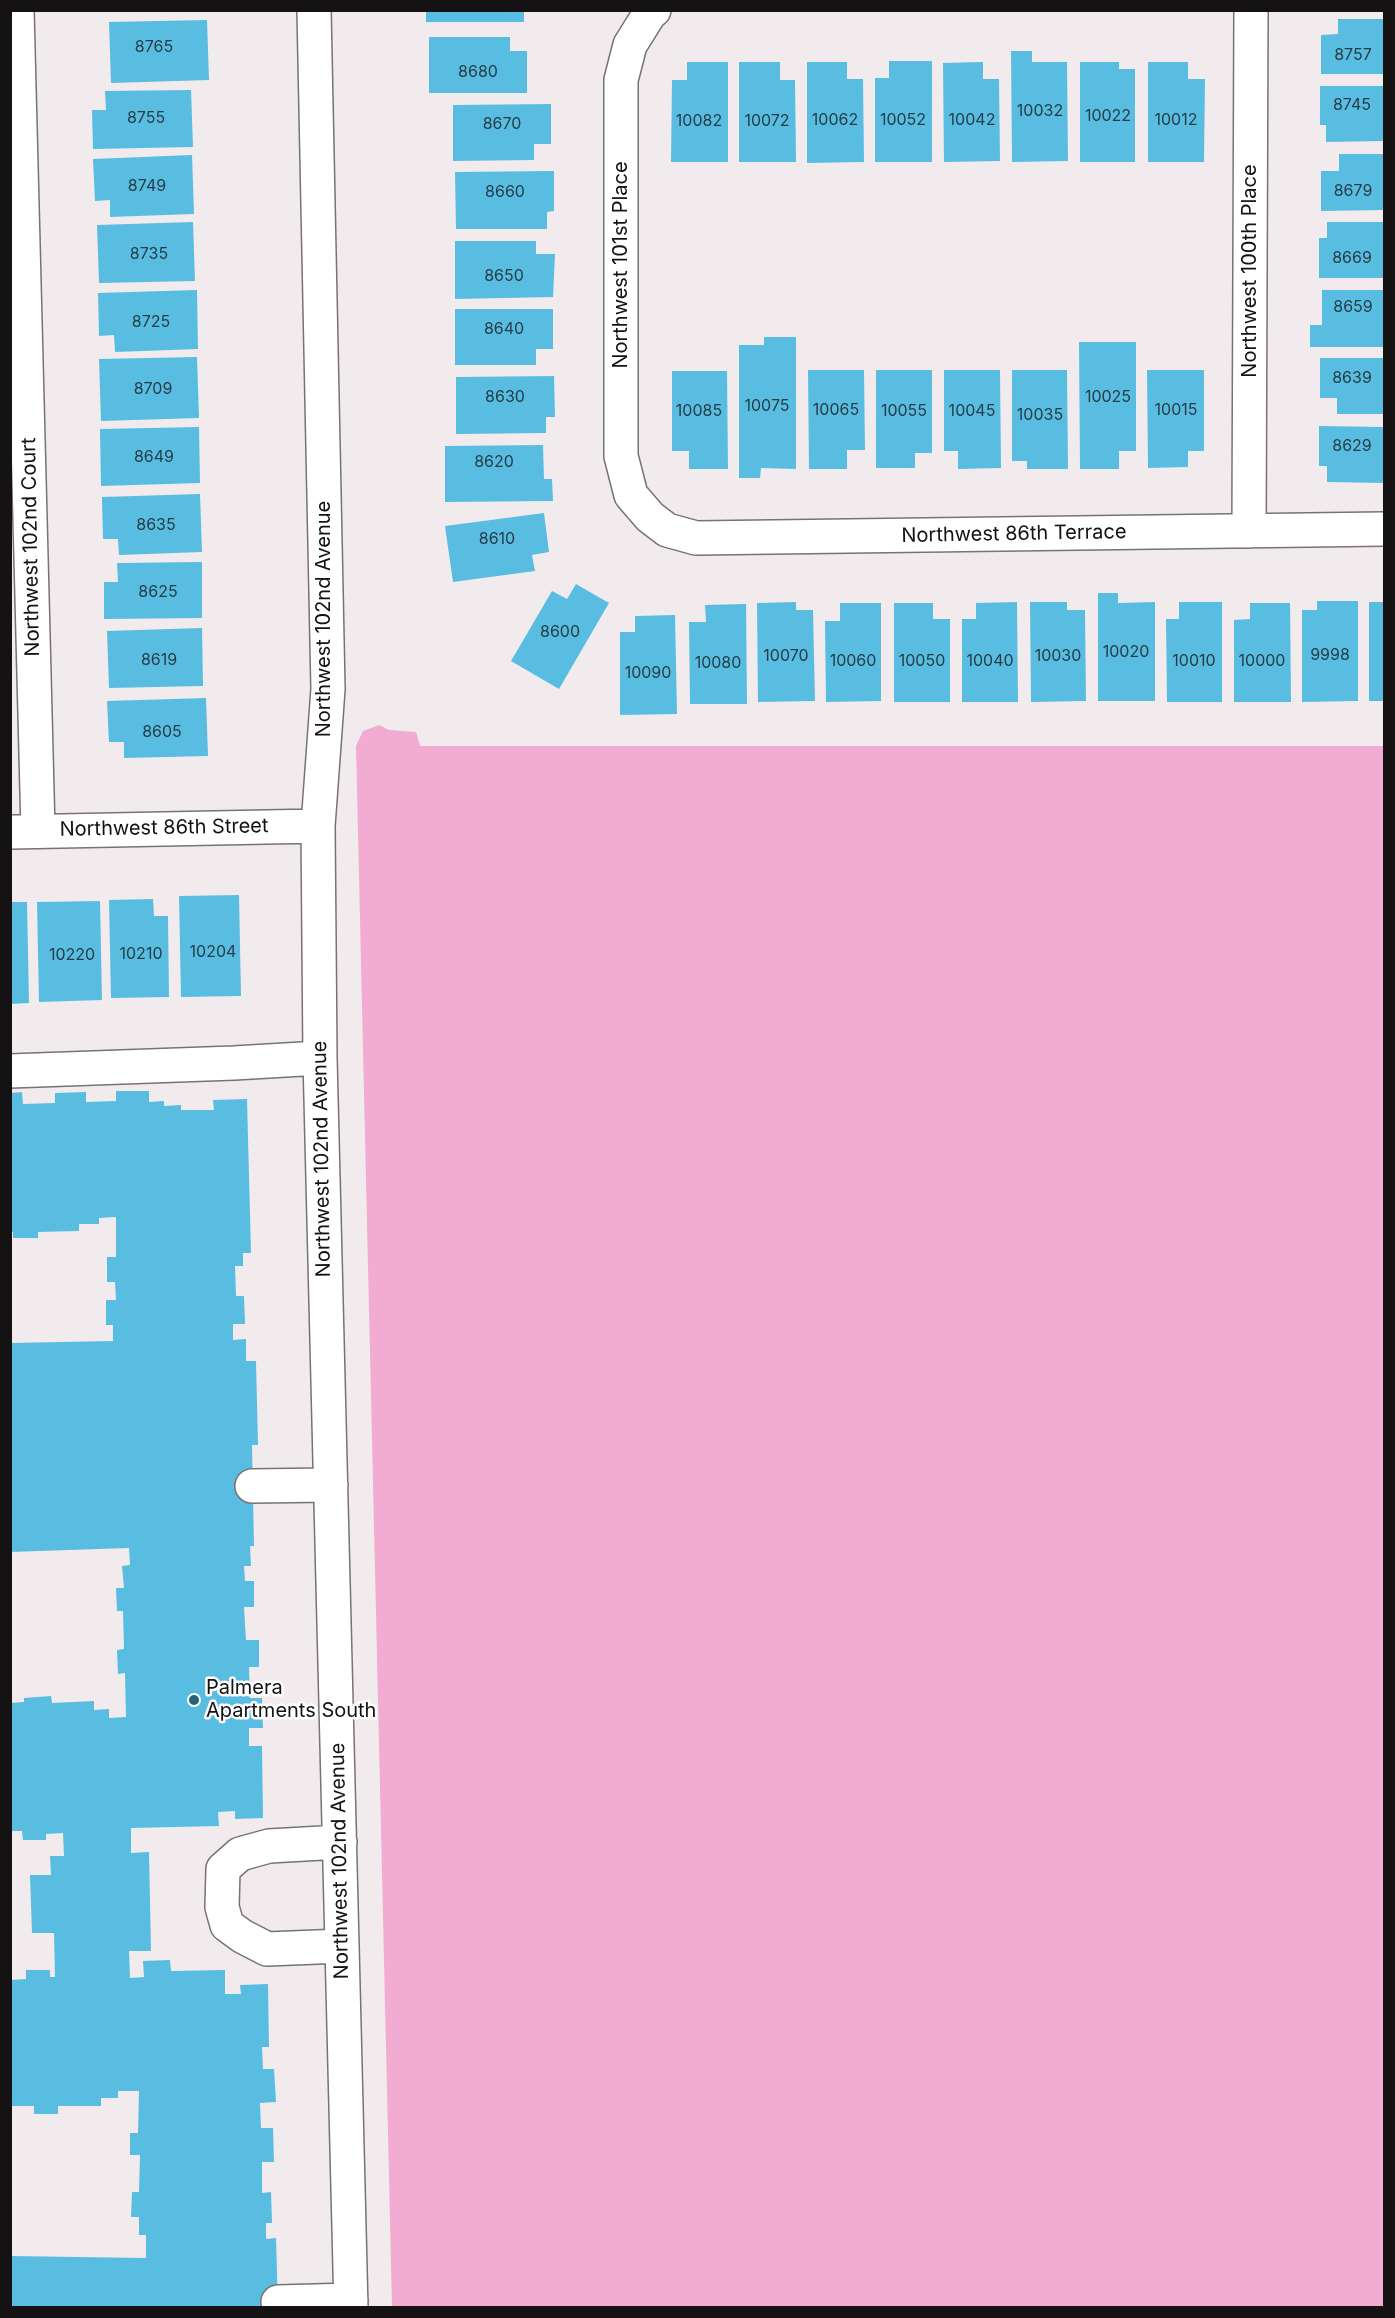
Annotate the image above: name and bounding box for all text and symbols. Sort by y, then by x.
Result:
house number: 8765 [135,37,173,57]
house number: 8757 [1334,45,1372,65]
house number: 8680 [458,62,498,82]
house number: 8745 [1333,95,1371,115]
house number: 10032 [1017,101,1063,121]
house number: 10022 [1085,106,1131,126]
house number: 8755 [127,108,165,128]
house number: 10062 [812,110,858,130]
house number: 10052 [880,110,926,130]
house number: 10042 [949,110,995,130]
house number: 10012 [1155,110,1197,130]
house number: 10082 [676,111,722,131]
house number: 10072 [744,111,790,131]
house number: 8670 [483,114,521,134]
street label: Northwest 101st Place [609,161,633,369]
street label: Northwest 100th Place [1238,164,1262,378]
house number: 8749 [128,176,166,196]
house number: 8679 [1334,181,1372,201]
house number: 8660 [485,182,525,202]
house number: 8735 [130,244,168,264]
house number: 8669 [1332,248,1372,268]
house number: 8650 [484,266,524,286]
house number: 8659 [1333,297,1373,317]
house number: 8725 [132,312,170,332]
house number: 8640 [484,319,524,339]
house number: 8639 [1332,368,1372,388]
house number: 8709 [134,379,172,399]
house number: 8630 [485,387,525,407]
house number: 10025 [1085,387,1131,407]
house number: 10075 [744,396,790,416]
house number: 10065 [813,400,859,420]
house number: 10015 [1155,400,1197,420]
house number: 10085 [676,401,722,421]
house number: 10055 [881,401,927,421]
house number: 10045 [949,401,995,421]
house number: 10035 [1017,405,1063,425]
house number: 8629 [1332,436,1372,456]
street label: Northwest 102nd Court [17,437,45,657]
house number: 8649 [134,447,174,467]
house number: 8620 [474,452,514,472]
street label: Northwest 102nd Avenue [312,501,336,737]
house number: 8635 [136,515,176,535]
street label: Northwest 86th Terrace [901,520,1127,548]
house number: 8610 [479,529,515,549]
house number: 8625 [138,582,178,602]
house number: 8600 [540,622,580,642]
house number: 10020 [1103,642,1149,662]
house number: 9998 [1310,645,1350,665]
house number: 10070 [763,646,809,666]
house number: 10030 [1035,646,1081,666]
house number: 8619 [141,650,177,670]
house number: 10060 [830,651,876,671]
house number: 10050 [899,651,945,671]
house number: 10040 [966,651,1014,671]
house number: 10010 [1172,651,1216,671]
house number: 10000 [1239,651,1285,671]
house number: 10080 [695,653,741,673]
house number: 10090 [625,663,671,683]
house number: 8605 [142,722,182,742]
street label: Northwest 86th Street [59,814,269,842]
house number: 10204 [190,942,236,962]
house number: 10210 [120,944,162,964]
house number: 10220 [49,945,95,965]
street label: Northwest 102nd Avenue [308,1041,336,1277]
place label: Palmera Apartments South [206,1676,376,1723]
marker: Palmera Apartments South [187,1693,201,1707]
street label: Northwest 102nd Avenue [326,1743,354,1979]

